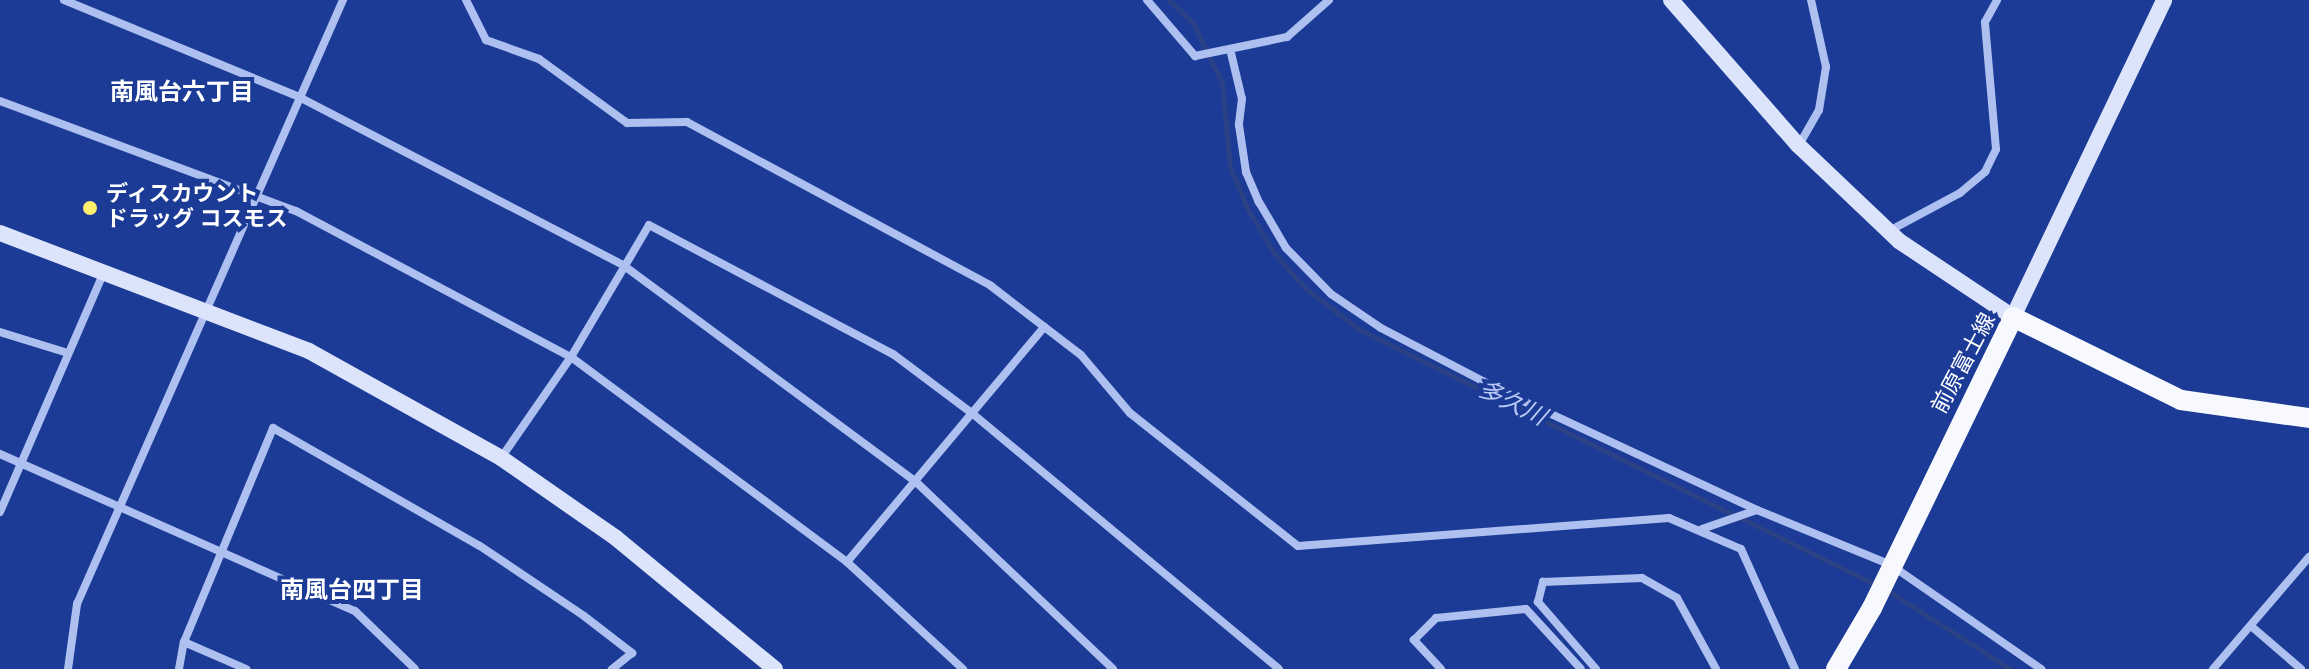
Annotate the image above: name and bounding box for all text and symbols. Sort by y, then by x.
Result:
district label: 南風台六丁目 [110,81,254,109]
place label: ディスカウント ドラッグ コスモス [106,182,287,234]
marker: ディスカウント ドラッグ コスモス [81,199,99,217]
street label: 前原富士線 [1928,309,2002,419]
water label: 多久川 [1472,376,1550,434]
district label: 南風台四丁目 [280,579,424,607]

